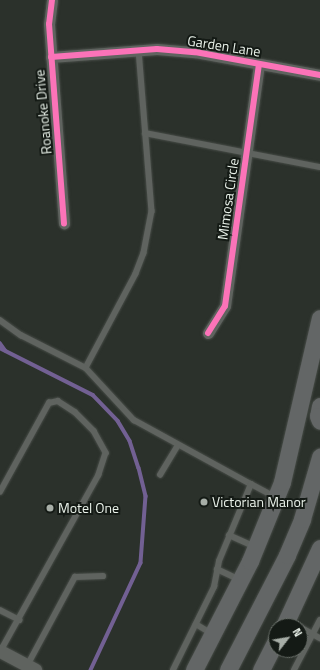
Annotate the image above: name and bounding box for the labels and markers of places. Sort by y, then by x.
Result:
place label: Victorian Manor [212,494,306,510]
marker: Victorian Manor [199,497,209,507]
place label: Motel One [58,500,119,516]
marker: Motel One [45,503,55,513]

